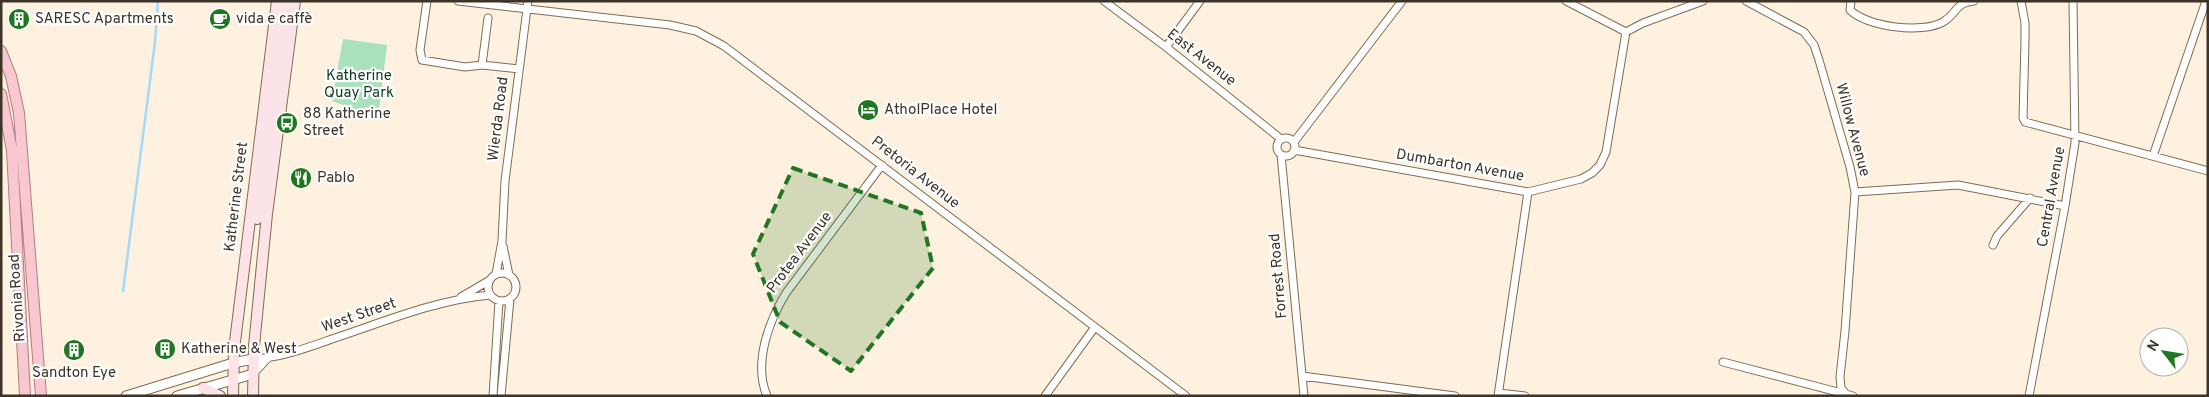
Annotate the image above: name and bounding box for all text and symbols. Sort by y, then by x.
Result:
building icon: SARESC Apartments [7,7,31,31]
cafe icon: vida e caffè [208,7,232,31]
place label: SARESC Apartments [35,10,174,29]
place label: vida e caffè [236,10,312,29]
street label: East Avenue [1163,25,1239,91]
park label: Katherine Quay Park [324,67,394,103]
street label: Wierda Road [484,76,514,162]
street label: Willow Avenue [1830,81,1874,179]
hotel icon: AtholPlace Hotel [856,98,880,122]
place label: AtholPlace Hotel [884,101,997,120]
place label: 88 Katherine Street [303,105,391,141]
bus stop icon: 88 Katherine Street [275,111,299,135]
street label: Pretoria Avenue [867,133,963,213]
street label: Katherine Street [221,141,253,253]
street label: Dumbarton Avenue [1395,145,1525,187]
street label: Central Avenue [2034,145,2070,249]
restaurant icon: Pablo [289,166,313,190]
place label: Pablo [317,169,355,188]
street label: Protea Avenue [763,208,837,298]
street label: Forrest Road [1266,233,1292,319]
street label: Rivonia Road [5,253,31,343]
street label: West Street [319,294,399,338]
north arrow [2139,327,2189,377]
building icon: Katherine & West [153,337,177,361]
text: N [2144,337,2164,355]
building icon: Sandton Eye [62,338,86,362]
place label: Katherine & West [181,340,297,359]
place label: Sandton Eye [32,364,116,383]

